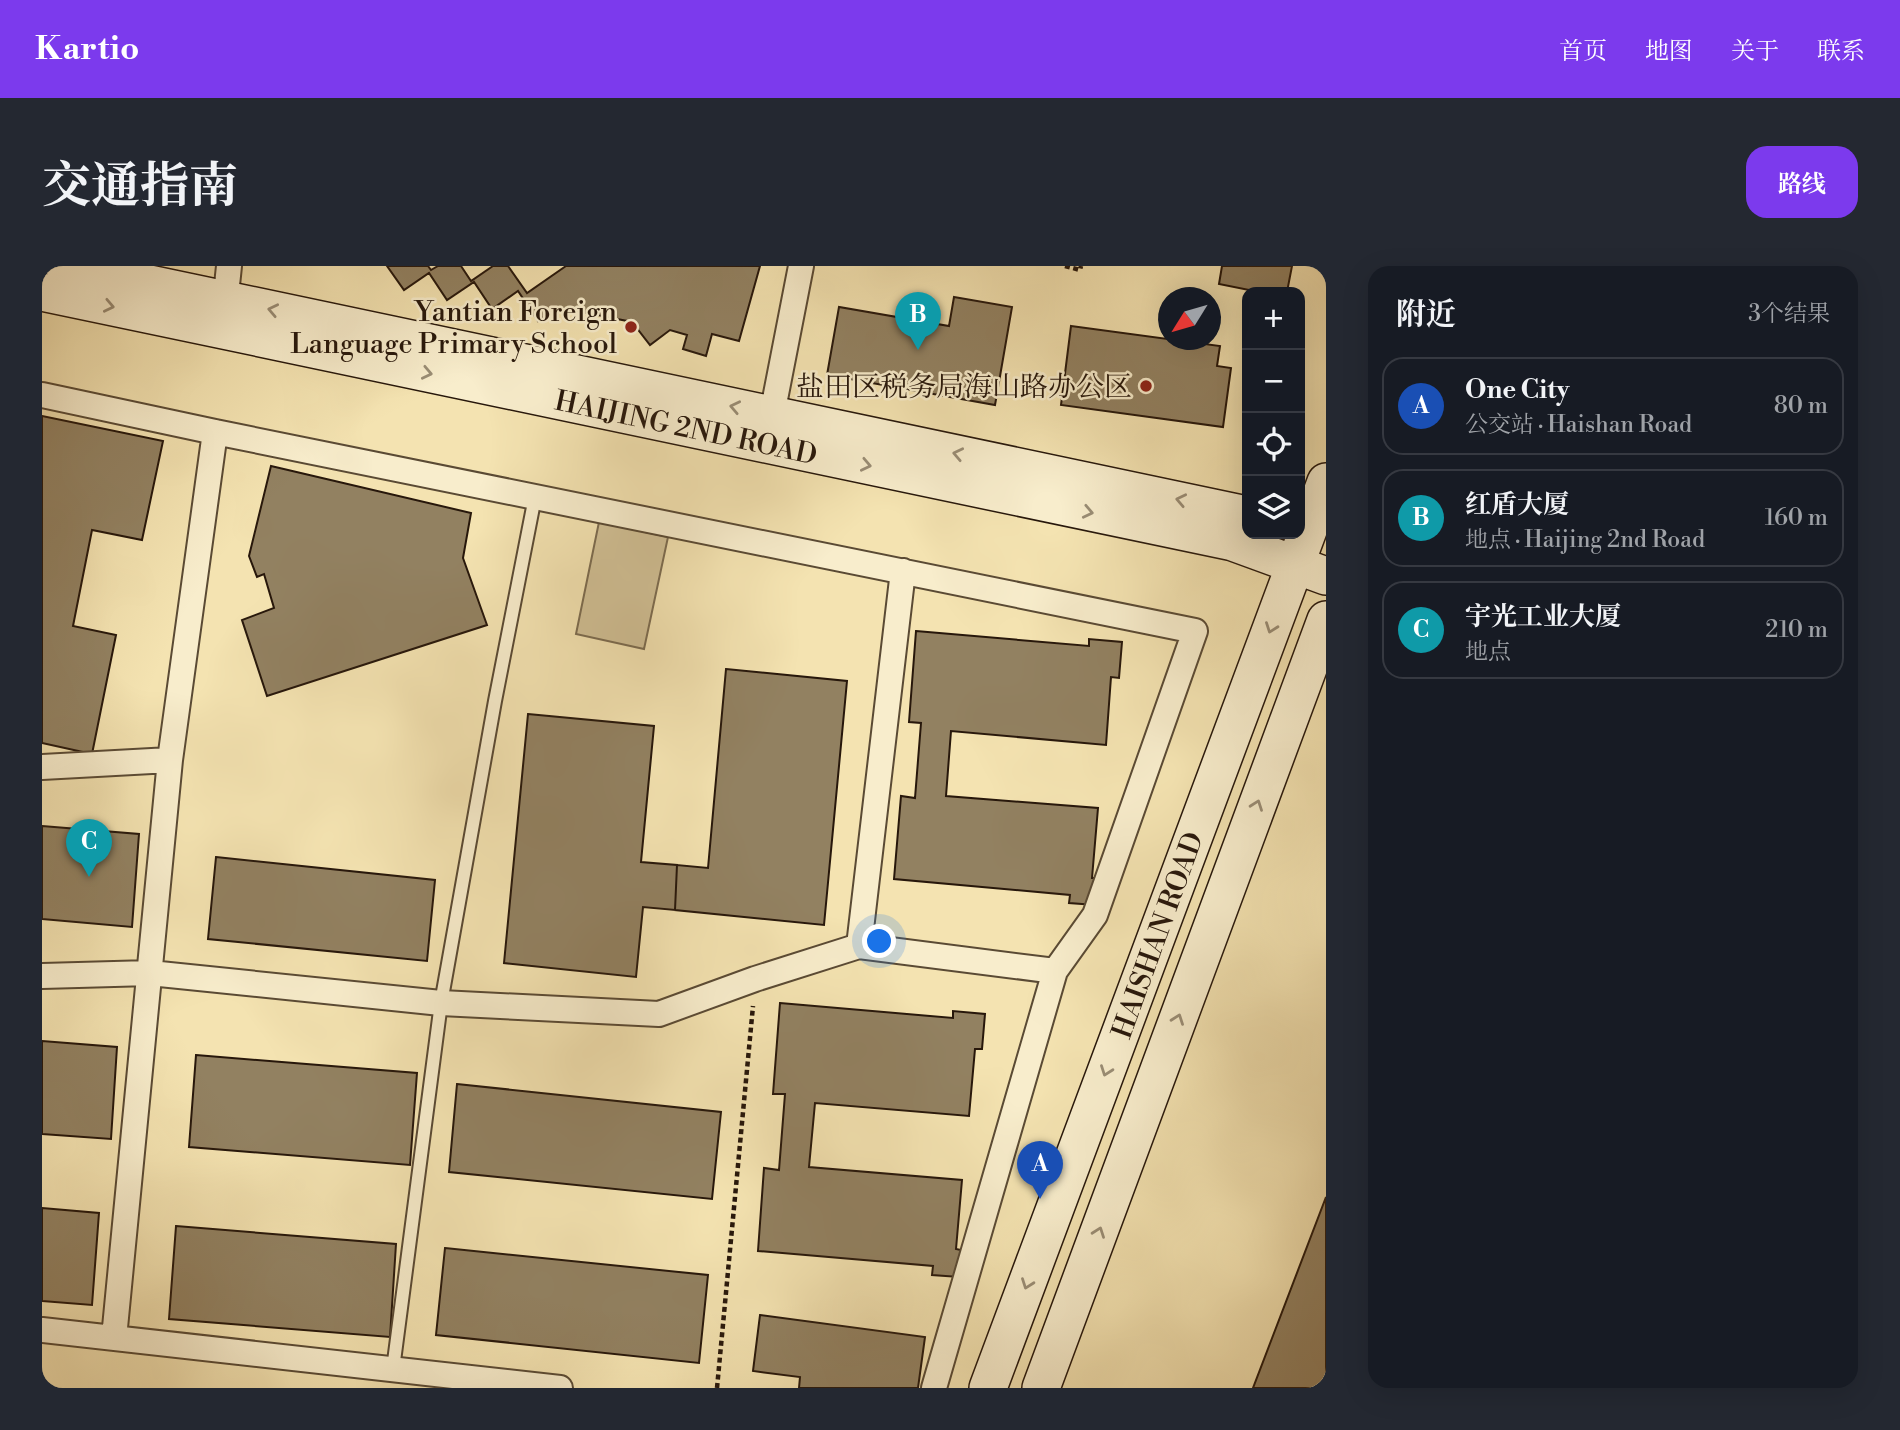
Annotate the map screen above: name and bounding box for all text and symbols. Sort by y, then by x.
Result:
text: Kartio [35,29,139,70]
text: 首页 [1559,37,1607,67]
text: 地图 [1645,37,1693,67]
text: 关于 [1731,37,1779,67]
text: 联系 [1817,37,1865,67]
button: 路线 [1746,146,1858,218]
text: 交通指南 [42,157,238,218]
north arrow [1158,287,1221,350]
map controls [1242,287,1305,539]
button: + [1242,287,1305,350]
pin: B [895,292,941,350]
place label: Yantian Foreign Language Primary School [290,295,617,362]
text: 附近 [1396,296,1456,334]
one-way arrow [103,297,115,312]
text: 3个结果 [1748,300,1830,328]
one-way arrow [267,304,279,318]
marker: Yantian Foreign Language Primary School [623,319,639,335]
button: − [1242,350,1305,413]
one-way arrow [421,364,433,379]
place label: 盐田区税务局海山路办公区 [796,370,1132,405]
text: One City [1465,374,1570,406]
marker: 盐田区税务局海山路办公区 [1138,378,1154,394]
street label: HAIJING 2ND ROAD [551,384,820,473]
text: A [1413,392,1429,420]
text: 80 m [1774,392,1828,420]
one-way arrow [729,400,741,415]
text: 公交站 · Haishan Road [1465,411,1692,439]
button: locate [1242,413,1305,476]
one-way arrow [952,447,964,462]
one-way arrow [860,457,872,472]
button: layers [1242,476,1305,539]
text: 红盾大厦 [1465,489,1569,521]
one-way arrow [1175,494,1187,509]
one-way arrow [1082,503,1094,518]
text: B [1412,504,1430,532]
text: 160 m [1765,504,1828,532]
text: 地点 · Haijing 2nd Road [1465,526,1705,554]
text: 宇光工业大厦 [1465,601,1621,633]
text: C [1413,616,1429,644]
text: 210 m [1765,616,1828,644]
one-way arrow [1265,622,1279,634]
text: 地点 [1465,638,1511,666]
one-way arrow [1249,800,1263,812]
pin: C [66,819,112,877]
street label: HAISHAN ROAD [1105,828,1212,1043]
your location [862,924,896,958]
one-way arrow [1170,1013,1184,1025]
one-way arrow [1100,1064,1114,1076]
pin: A [1017,1141,1063,1199]
one-way arrow [1091,1227,1105,1239]
one-way arrow [1021,1278,1035,1290]

